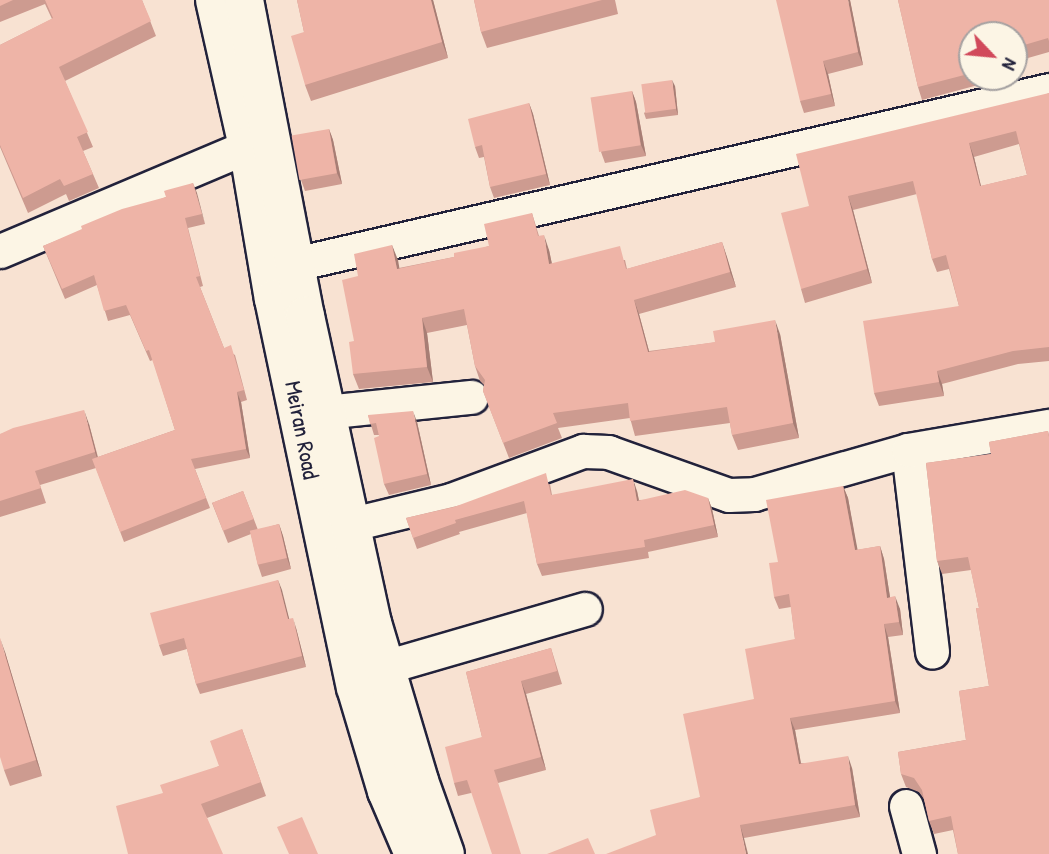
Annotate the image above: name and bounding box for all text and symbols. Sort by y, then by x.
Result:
north arrow [958,21,1028,91]
text: N [996,54,1024,75]
street label: Meiran Road [279,379,325,481]

